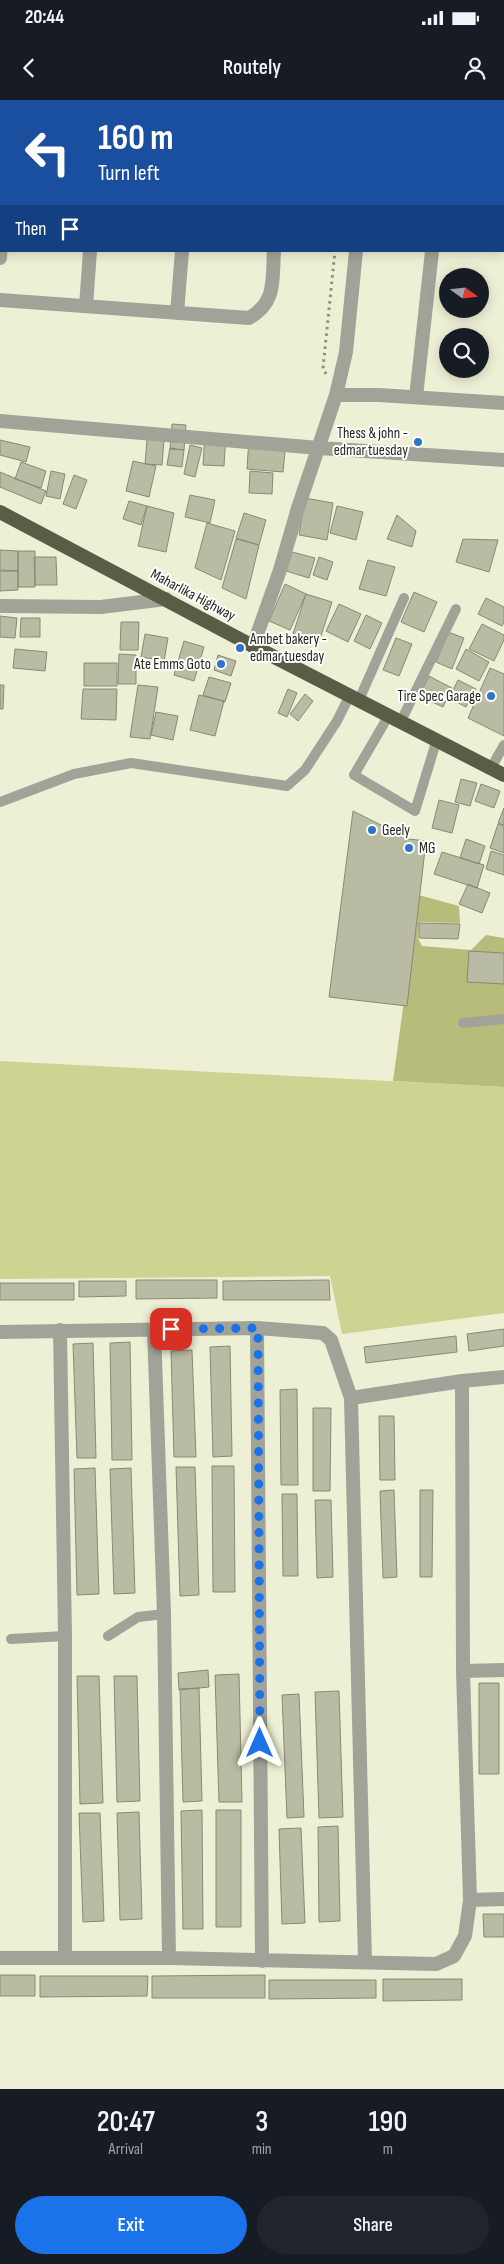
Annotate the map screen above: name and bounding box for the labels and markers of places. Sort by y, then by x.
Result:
place label: Thess & john - edmar tuesday [334,424,408,460]
marker: Thess & john - edmar tuesday [412,436,424,448]
place label: Ambet bakery - edmar tuesday [249,630,327,666]
marker: Ambet bakery - edmar tuesday [234,642,246,654]
place label: Ate Emms Goto [133,655,211,674]
marker: Ate Emms Goto [215,658,227,670]
place label: Tire Spec Garage [398,687,481,706]
marker: Tire Spec Garage [485,690,497,702]
place label: Geely [382,821,410,840]
marker: Geely [366,824,378,836]
place label: MG [419,839,435,858]
marker: MG [403,842,415,854]
pin [150,1308,192,1350]

